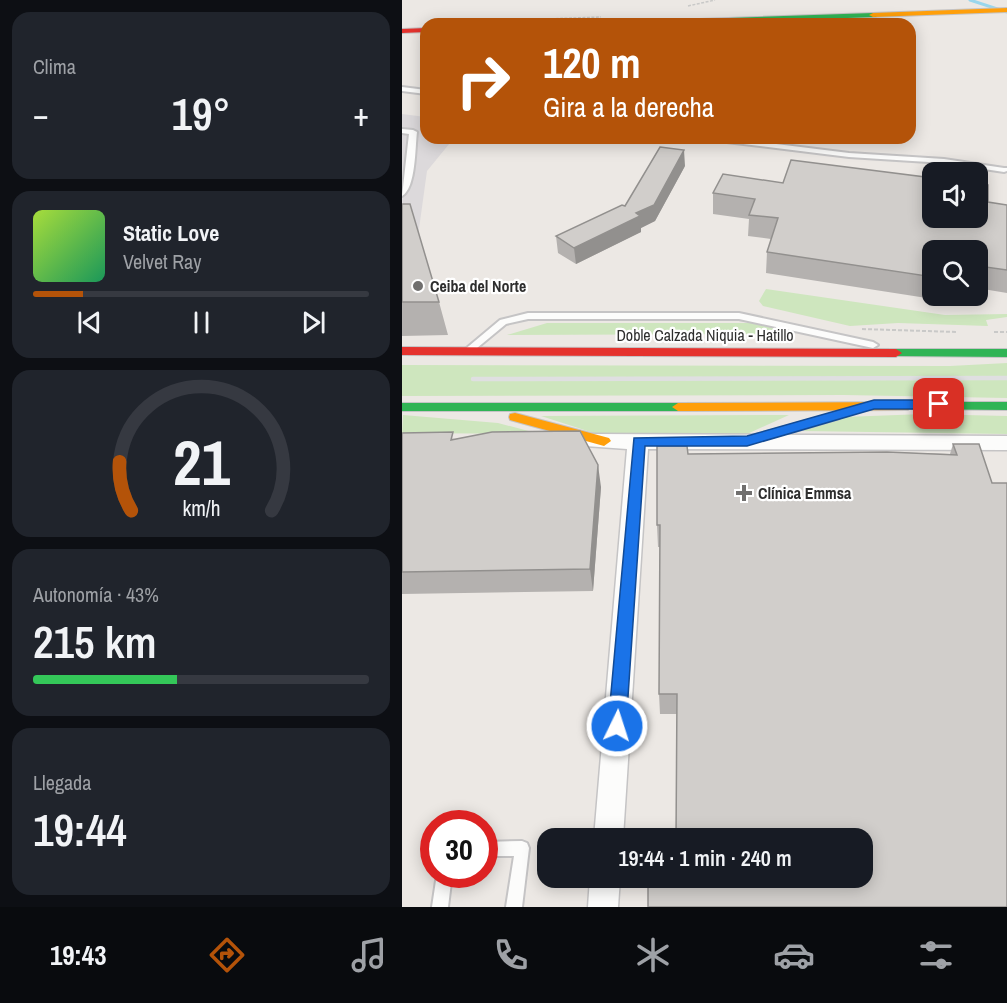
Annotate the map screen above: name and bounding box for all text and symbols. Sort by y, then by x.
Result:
text: 120 m [543,35,641,91]
icon: right [444,42,522,120]
text: Clima [33,53,76,80]
text: 19° [171,83,231,144]
text: Gira a la derecha [543,89,714,125]
text: − [33,92,49,136]
text: + [353,92,369,136]
map controls [922,162,988,306]
button: sound [922,162,988,228]
text: Static Love [123,218,219,248]
button: search [922,240,988,306]
text: Velvet Ray [123,248,201,275]
place label: Ceiba del Norte [430,275,526,297]
marker: Ceiba del Norte [411,279,425,293]
icon: previous [73,306,106,339]
icon: pause [185,306,218,339]
icon: next [297,306,330,339]
street label: Doble Calzada Niquia - Hatillo [616,324,794,346]
pin [913,378,964,429]
icon: arrive [922,387,955,420]
text: 21 [173,420,230,504]
place label: Clínica Emmsa [758,482,852,504]
marker: Clínica Emmsa [735,484,753,502]
text: km/h [182,494,220,523]
text: Autonomía · 43% [33,581,159,608]
text: 215 km [33,611,157,672]
position arrow [585,694,649,758]
text: Llegada [33,769,91,796]
text: 19:44 [33,799,127,860]
speed limit sign: 30 [420,810,498,888]
text: 19:44 · 1 min · 240 m [618,843,792,873]
icon: directions [206,934,248,976]
icon: music [348,934,390,976]
icon: phone [490,934,532,976]
icon: climate [632,934,674,976]
icon: car [773,934,815,976]
icon: filters [915,934,957,976]
text: 19:43 [50,937,107,973]

